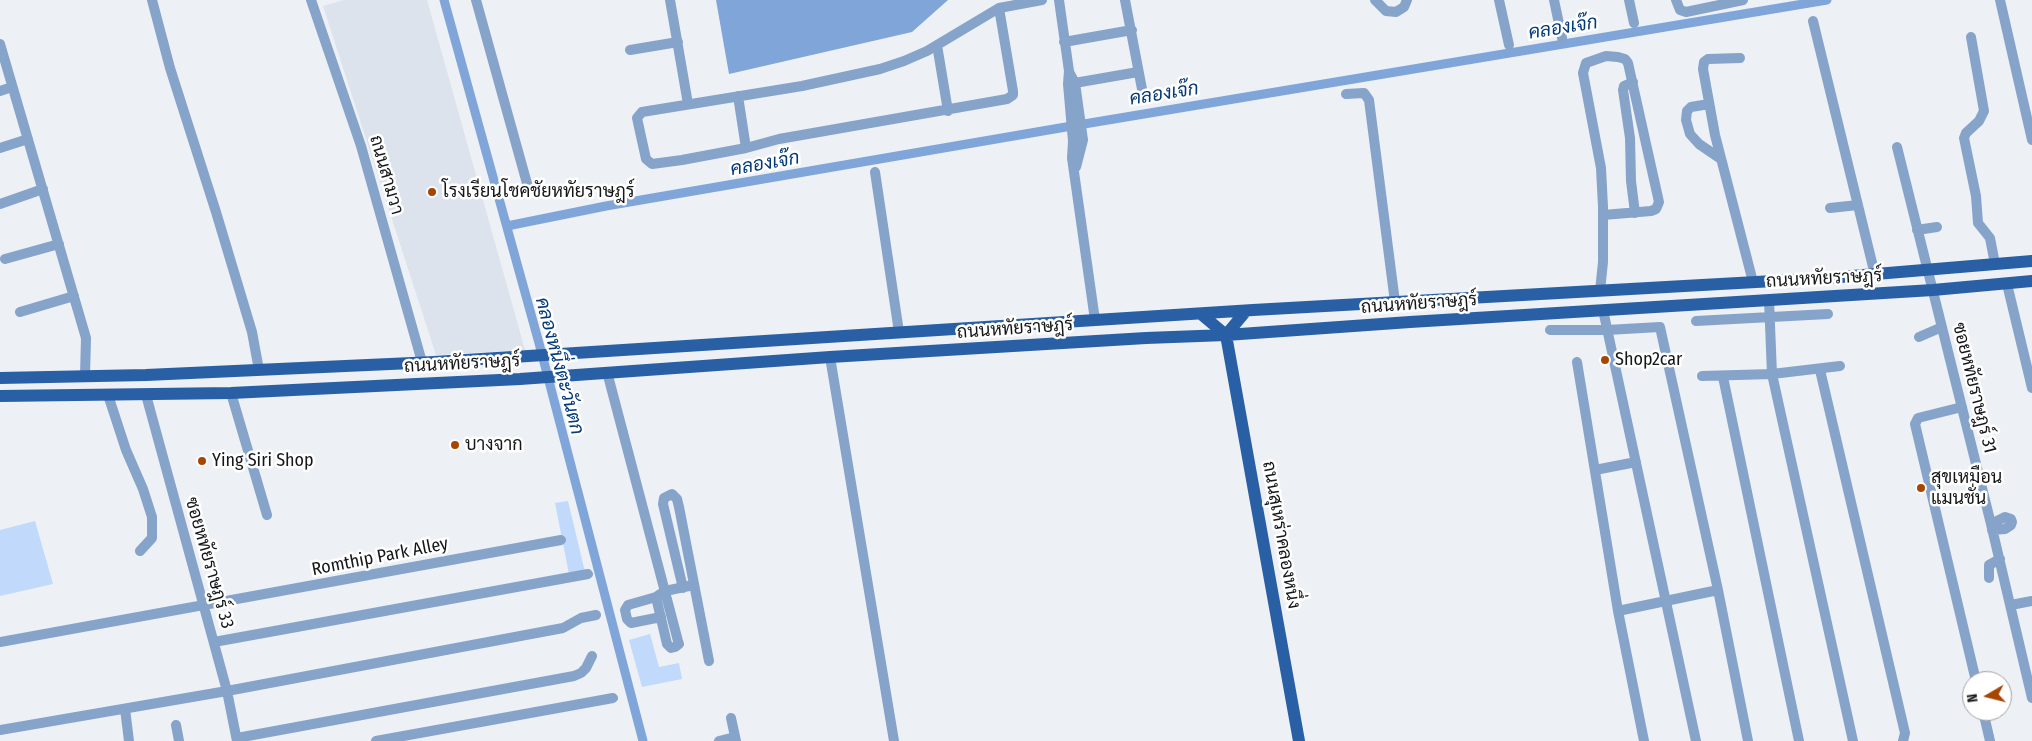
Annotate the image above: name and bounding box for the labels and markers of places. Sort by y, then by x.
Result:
place label: โรงเรียนโชคชัยหทัยราษฎร์ [442,181,634,203]
marker: โรงเรียนโชคชัยหทัยราษฎร์ [426,186,438,198]
place label: Shop2car [1615,349,1682,371]
marker: Shop2car [1599,354,1611,366]
place label: บางจาก [465,434,523,456]
marker: บางจาก [449,439,461,451]
place label: Ying Siri Shop [212,450,314,472]
marker: Ying Siri Shop [196,455,208,467]
place label: สุขเหมือน แมนชั่น [1931,467,2002,509]
marker: สุขเหมือน แมนชั่น [1915,482,1927,494]

